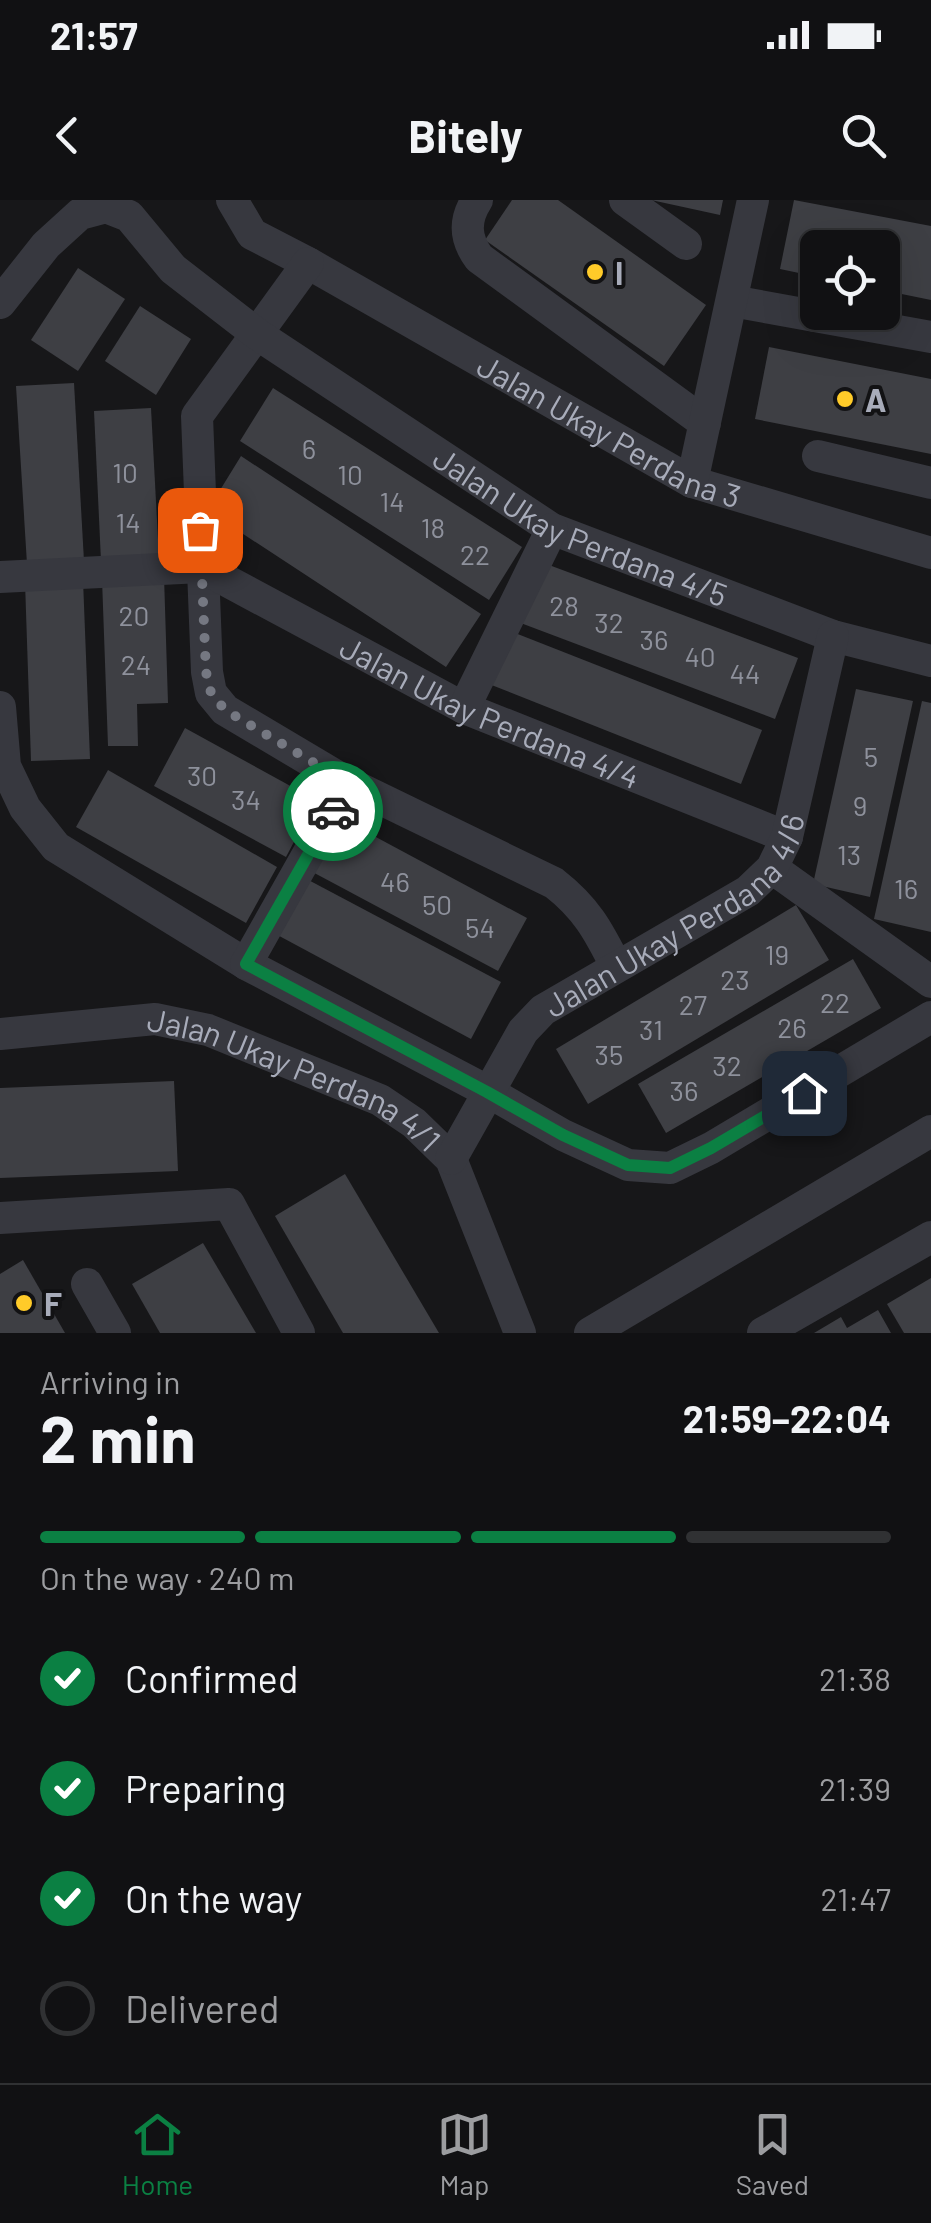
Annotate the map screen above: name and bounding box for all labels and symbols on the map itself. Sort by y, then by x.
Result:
place label: I [615,253,623,291]
marker: I [584,261,606,283]
street label: Jalan Ukay Perdana 3 [471,345,745,514]
place label: A [865,380,886,418]
marker: A [834,388,856,410]
house number: 6 [302,431,316,465]
street label: Jalan Ukay Perdana 4/5 [427,437,733,613]
house number: 10 [112,455,138,489]
house number: 10 [337,457,363,491]
house number: 14 [379,484,405,518]
pin [158,488,243,573]
house number: 14 [115,505,141,539]
house number: 18 [421,510,445,544]
house number: 22 [460,537,490,571]
house number: 28 [549,588,579,622]
house number: 20 [119,598,149,632]
house number: 32 [594,605,624,639]
house number: 36 [640,622,668,656]
street label: Jalan Ukay Perdana 4/4 [334,626,645,795]
house number: 40 [684,639,716,673]
house number: 24 [121,647,151,681]
house number: 44 [730,656,760,690]
house number: 5 [864,739,878,773]
house number: 30 [187,758,217,792]
courier [283,761,383,861]
house number: 34 [231,782,261,816]
house number: 9 [853,788,867,822]
street label: Jalan Ukay Perdana 4/6 [537,810,811,1024]
house number: 13 [837,837,861,871]
house number: 46 [380,864,410,898]
house number: 16 [894,871,918,905]
house number: 50 [422,887,452,921]
house number: 54 [465,910,495,944]
house number: 19 [765,937,789,971]
house number: 23 [720,962,750,996]
house number: 22 [820,985,850,1019]
house number: 27 [679,987,707,1021]
street label: Jalan Ukay Perdana 4/1 [144,999,449,1158]
house number: 26 [777,1010,807,1044]
house number: 31 [639,1012,663,1046]
house number: 35 [595,1037,623,1071]
house number: 32 [712,1048,742,1082]
pin [762,1051,847,1136]
house number: 36 [670,1073,698,1107]
place label: F [44,1284,62,1322]
marker: F [13,1292,35,1314]

